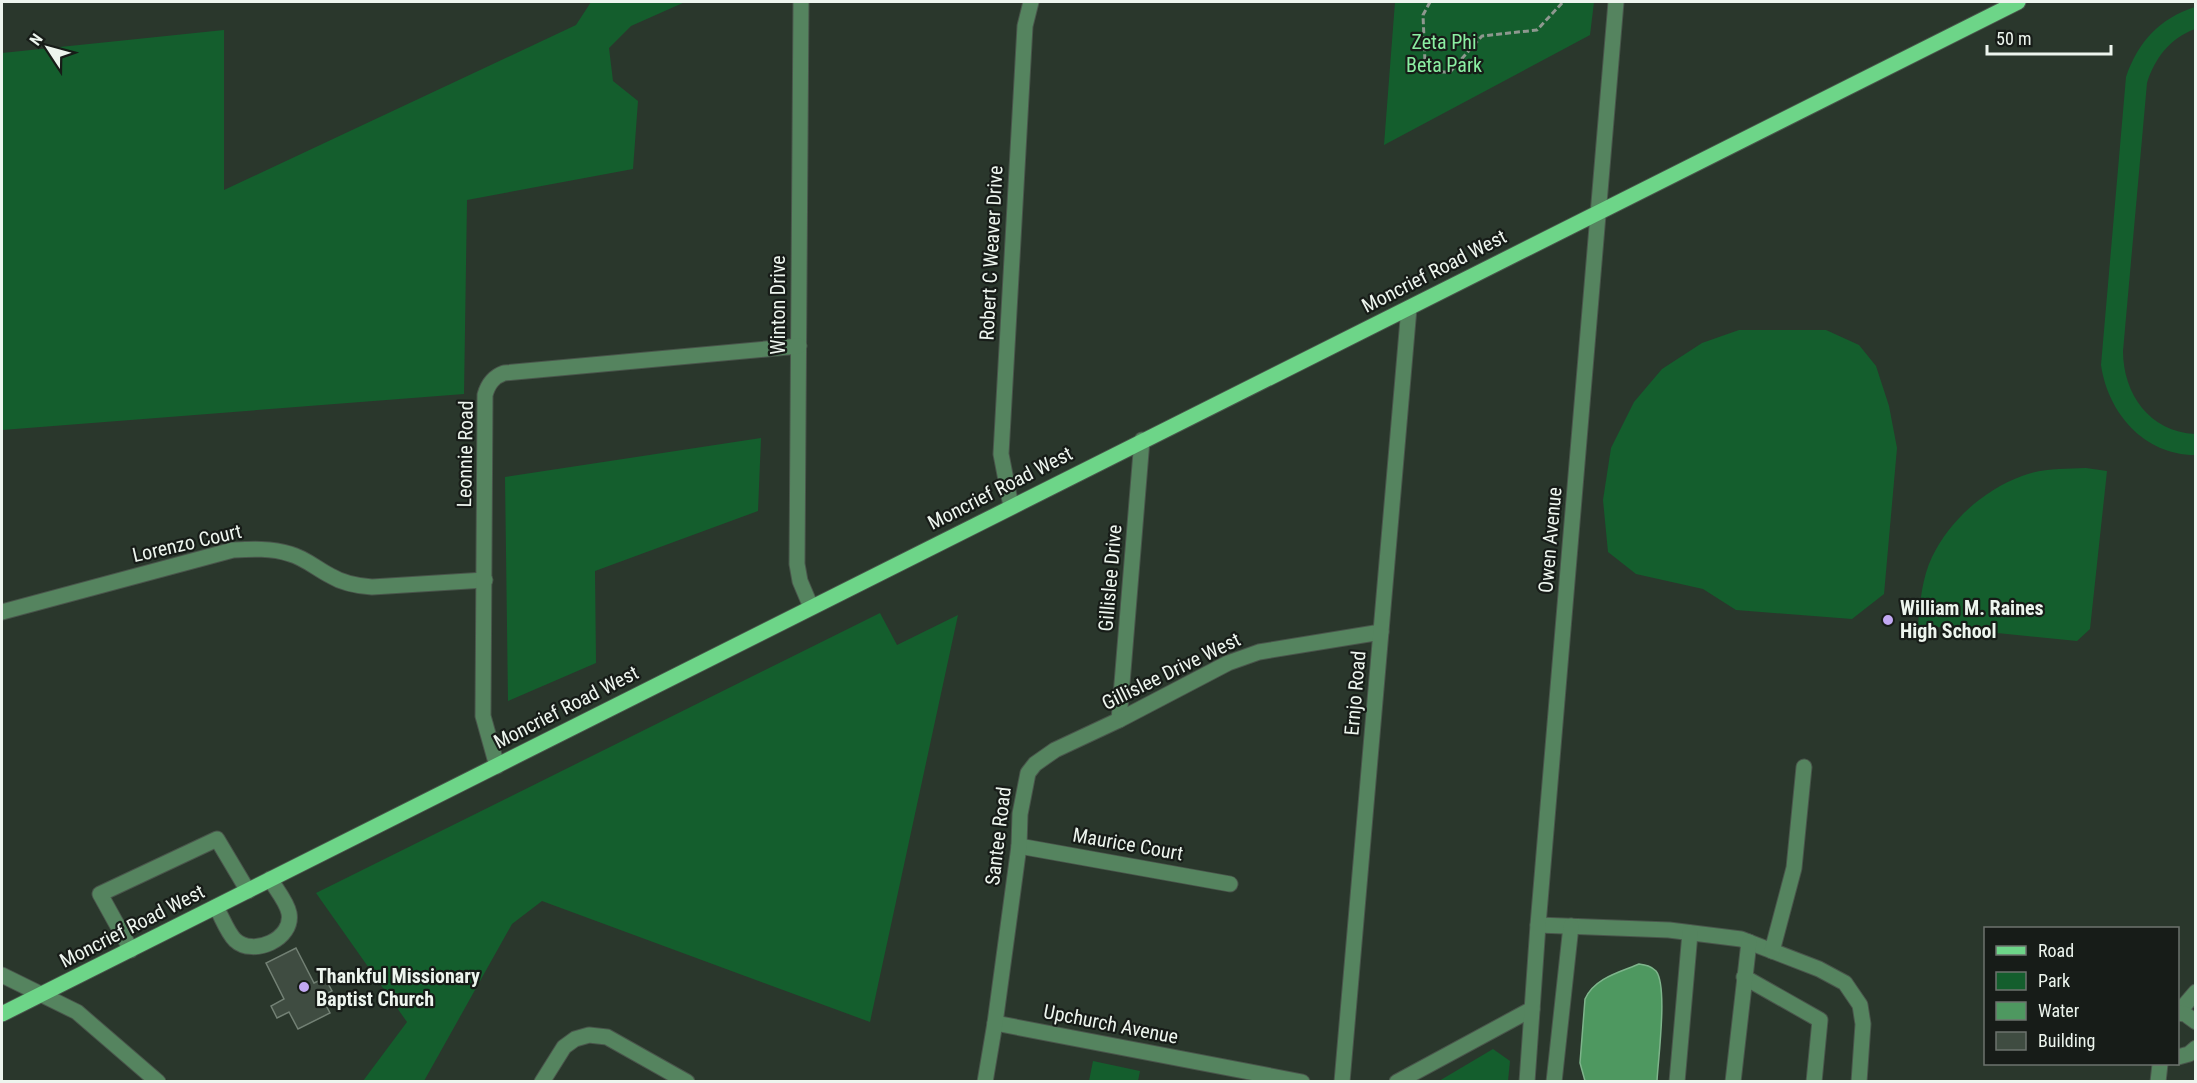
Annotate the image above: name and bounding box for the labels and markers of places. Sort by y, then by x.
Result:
place label: William M. Raines High School [1900,596,2044,643]
marker: William M. Raines High School [1881,613,1895,627]
place label: Thankful Missionary Baptist Church [316,964,480,1011]
marker: Thankful Missionary Baptist Church [297,980,311,994]

